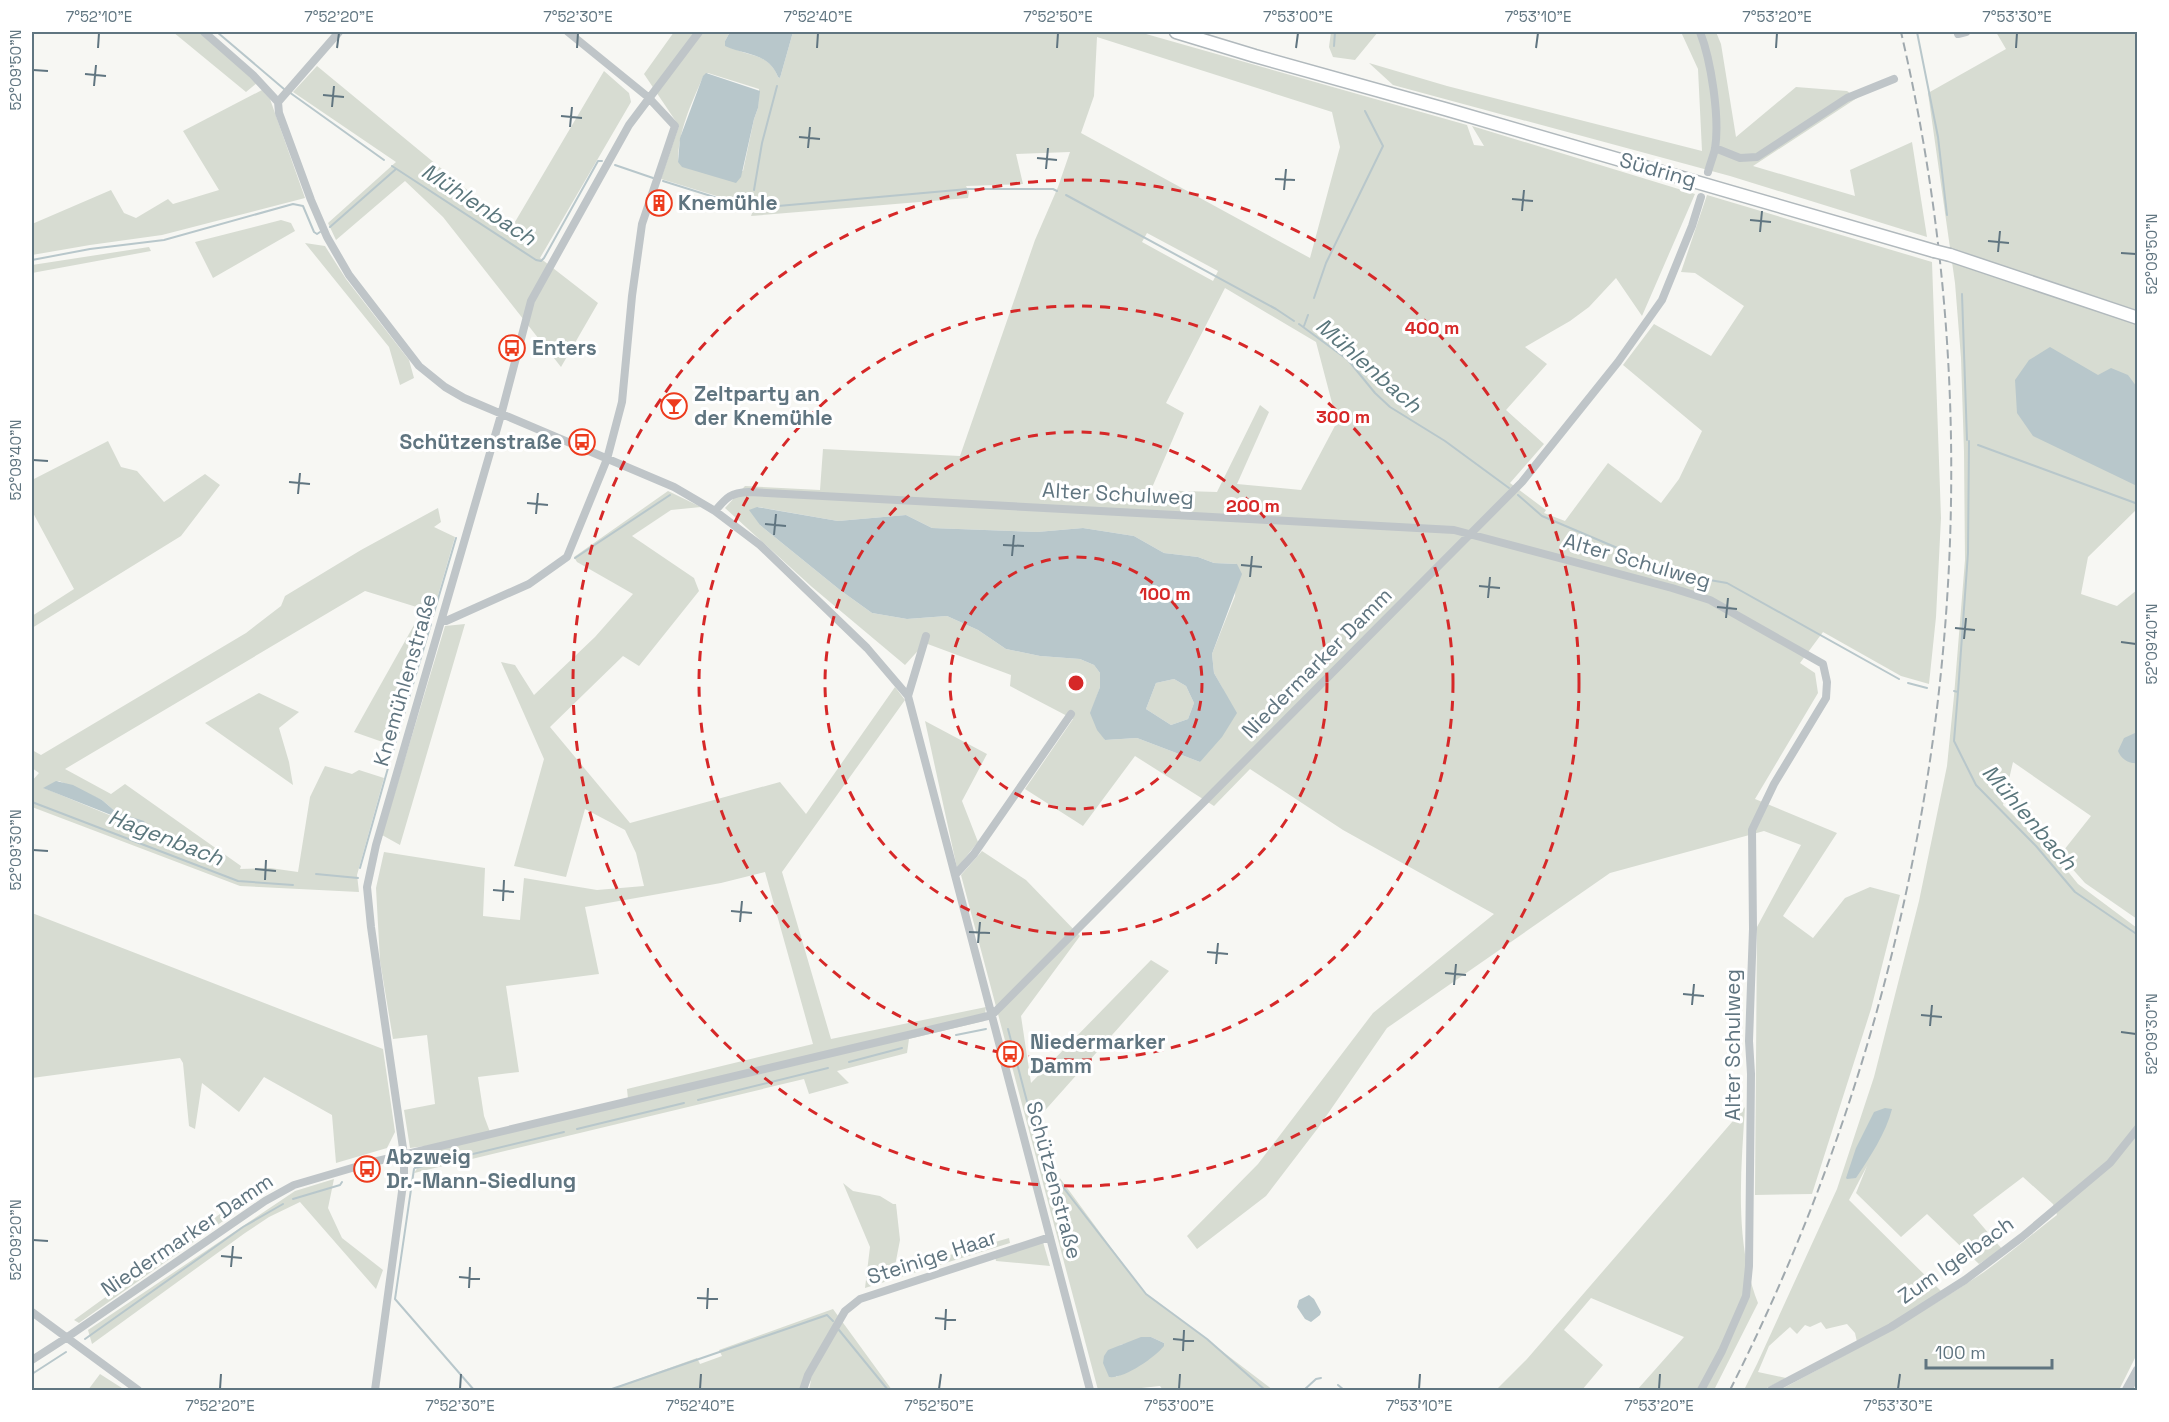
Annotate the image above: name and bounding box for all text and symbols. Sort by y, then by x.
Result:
text: 7°52'10"E [66,7,132,26]
text: 7°52'20"E [304,7,374,26]
text: 7°52'30"E [543,7,613,26]
text: 7°52'40"E [783,7,853,26]
text: 7°52'50"E [1023,7,1093,26]
text: 7°53'00"E [1263,7,1333,26]
text: 7°53'10"E [1505,7,1571,26]
text: 7°53'20"E [1742,7,1812,26]
text: 7°53'30"E [1982,7,2052,26]
text: 52°09'50"N [6,29,25,111]
street label: Südring [1617,146,1700,193]
water label: Mühlenbach [416,157,542,252]
building icon: Knemühle [644,188,674,218]
place label: Knemühle [678,189,778,216]
text: 52°09'50"N [2142,213,2161,295]
water label: Mühlenbach [1310,311,1428,419]
text: 400 m [1405,316,1459,339]
bus stop icon: Enters [497,333,527,363]
place label: Enters [532,334,597,361]
place label: Zeltparty an der Knemühle [694,380,833,431]
bar icon: Zeltparty an der Knemühle [659,391,689,421]
text: 300 m [1316,405,1370,428]
text: 52°09'40"N [6,420,25,500]
bus stop icon: Schützenstraße [567,427,597,457]
place label: Schützenstraße [400,428,562,455]
street label: Alter Schulweg [1041,476,1195,511]
text: 200 m [1226,494,1280,517]
street label: Alter Schulweg [1560,527,1714,594]
text: 100 m [1139,582,1191,605]
street label: Niedermarker Damm [1236,582,1398,744]
street label: Knemühlenstraße [367,591,442,769]
text: 52°09'40"N [2142,604,2161,684]
centre of rings [1066,673,1086,693]
water label: Mühlenbach [1976,758,2084,876]
water label: Hagenbach [105,802,228,872]
text: 52°09'30"N [6,809,25,891]
street label: Alter Schulweg [1719,969,1746,1121]
text: 52°09'30"N [2142,993,2161,1075]
place label: Niedermarker Damm [1030,1028,1166,1079]
bus stop icon: Niedermarker Damm [995,1039,1025,1069]
street label: Schützenstraße [1020,1098,1089,1262]
place label: Abzweig Dr.-Mann-Siedlung [386,1143,576,1194]
bus stop icon: Abzweig Dr.-Mann-Siedlung [352,1154,382,1184]
street label: Niedermarker Damm [95,1167,278,1302]
text: 52°09'20"N [6,1199,25,1281]
street label: Zum Igelbach [1893,1210,2019,1309]
street label: Steinige Haar [864,1223,1000,1290]
scale bar [1926,1332,2052,1370]
text: 100 m [1935,1341,1986,1364]
text: 7°52'20"E [185,1396,255,1415]
text: 7°52'30"E [425,1396,495,1415]
text: 7°52'40"E [665,1396,735,1415]
text: 7°52'50"E [904,1396,974,1415]
text: 7°53'00"E [1144,1396,1214,1415]
text: 7°53'10"E [1386,1396,1452,1415]
text: 7°53'20"E [1624,1396,1694,1415]
text: 7°53'30"E [1863,1396,1933,1415]

